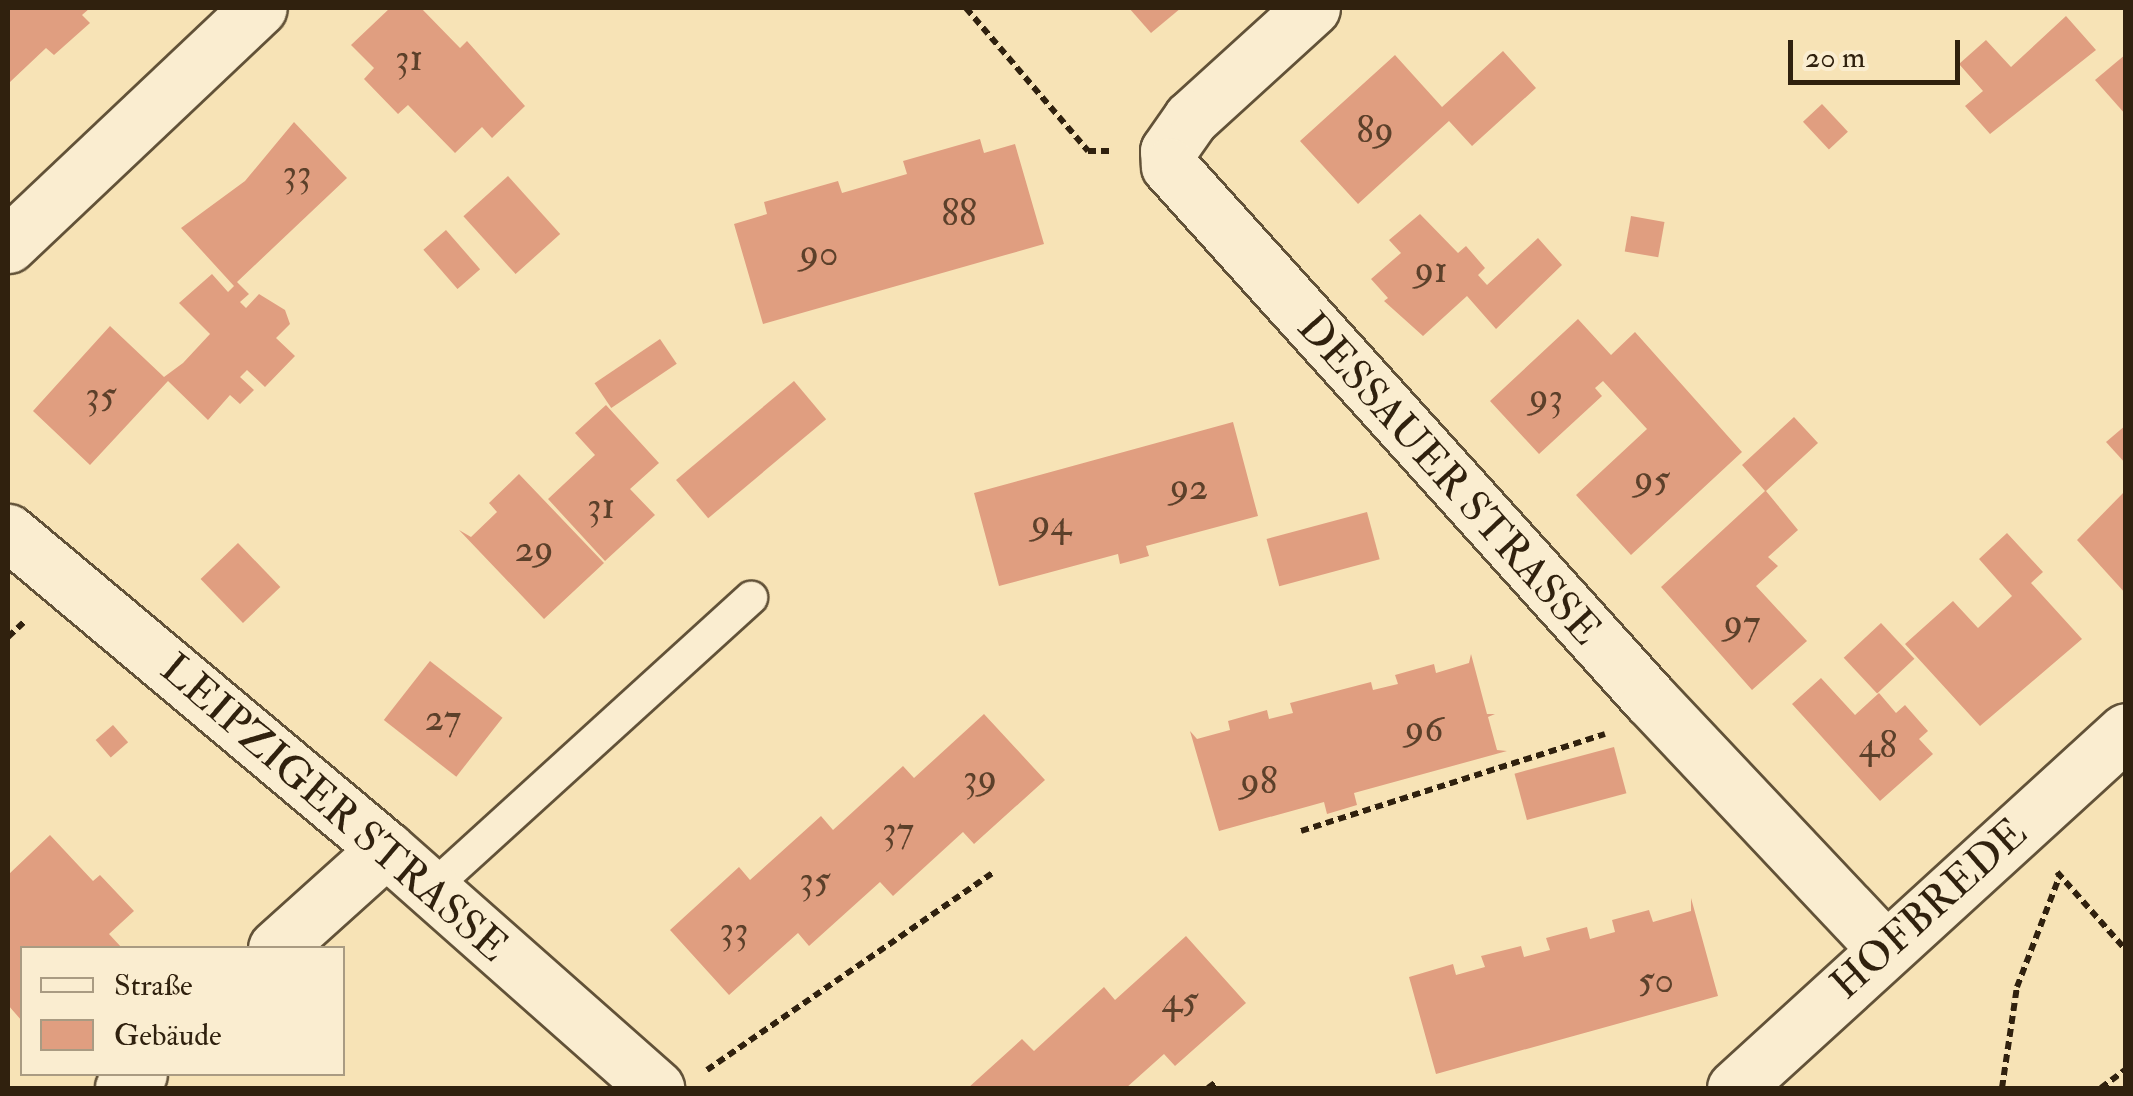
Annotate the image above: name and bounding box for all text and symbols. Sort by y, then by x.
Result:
scale bar [1793,20,1966,82]
house number: 31 [395,36,423,82]
text: 20 m [1805,39,1865,76]
house number: 89 [1356,108,1394,154]
house number: 33 [282,151,312,197]
house number: 88 [941,191,977,237]
house number: 90 [800,231,838,277]
house number: 91 [1415,248,1447,294]
street label: DESSAUER STRASSE [1287,303,1611,655]
house number: 35 [85,373,117,419]
house number: 93 [1529,375,1563,421]
house number: 95 [1634,457,1670,503]
house number: 92 [1170,465,1208,511]
house number: 31 [587,484,615,530]
house number: 94 [1031,501,1071,547]
house number: 29 [515,527,553,573]
house number: 97 [1724,601,1760,647]
street label: LEIPZIGER STRASSE [150,644,518,972]
house number: 27 [425,696,461,742]
house number: 96 [1405,707,1443,753]
house number: 48 [1859,723,1897,769]
house number: 39 [963,756,997,802]
house number: 98 [1240,759,1278,805]
house number: 37 [882,808,914,854]
street label: HOFBREDE [1821,808,2037,1010]
house number: 35 [799,858,831,904]
house number: 33 [719,908,749,954]
legend [20,946,345,1076]
house number: 50 [1638,958,1674,1004]
text: Straße [114,967,193,1004]
house number: 45 [1161,978,1199,1024]
text: Gebäude [114,1017,222,1054]

